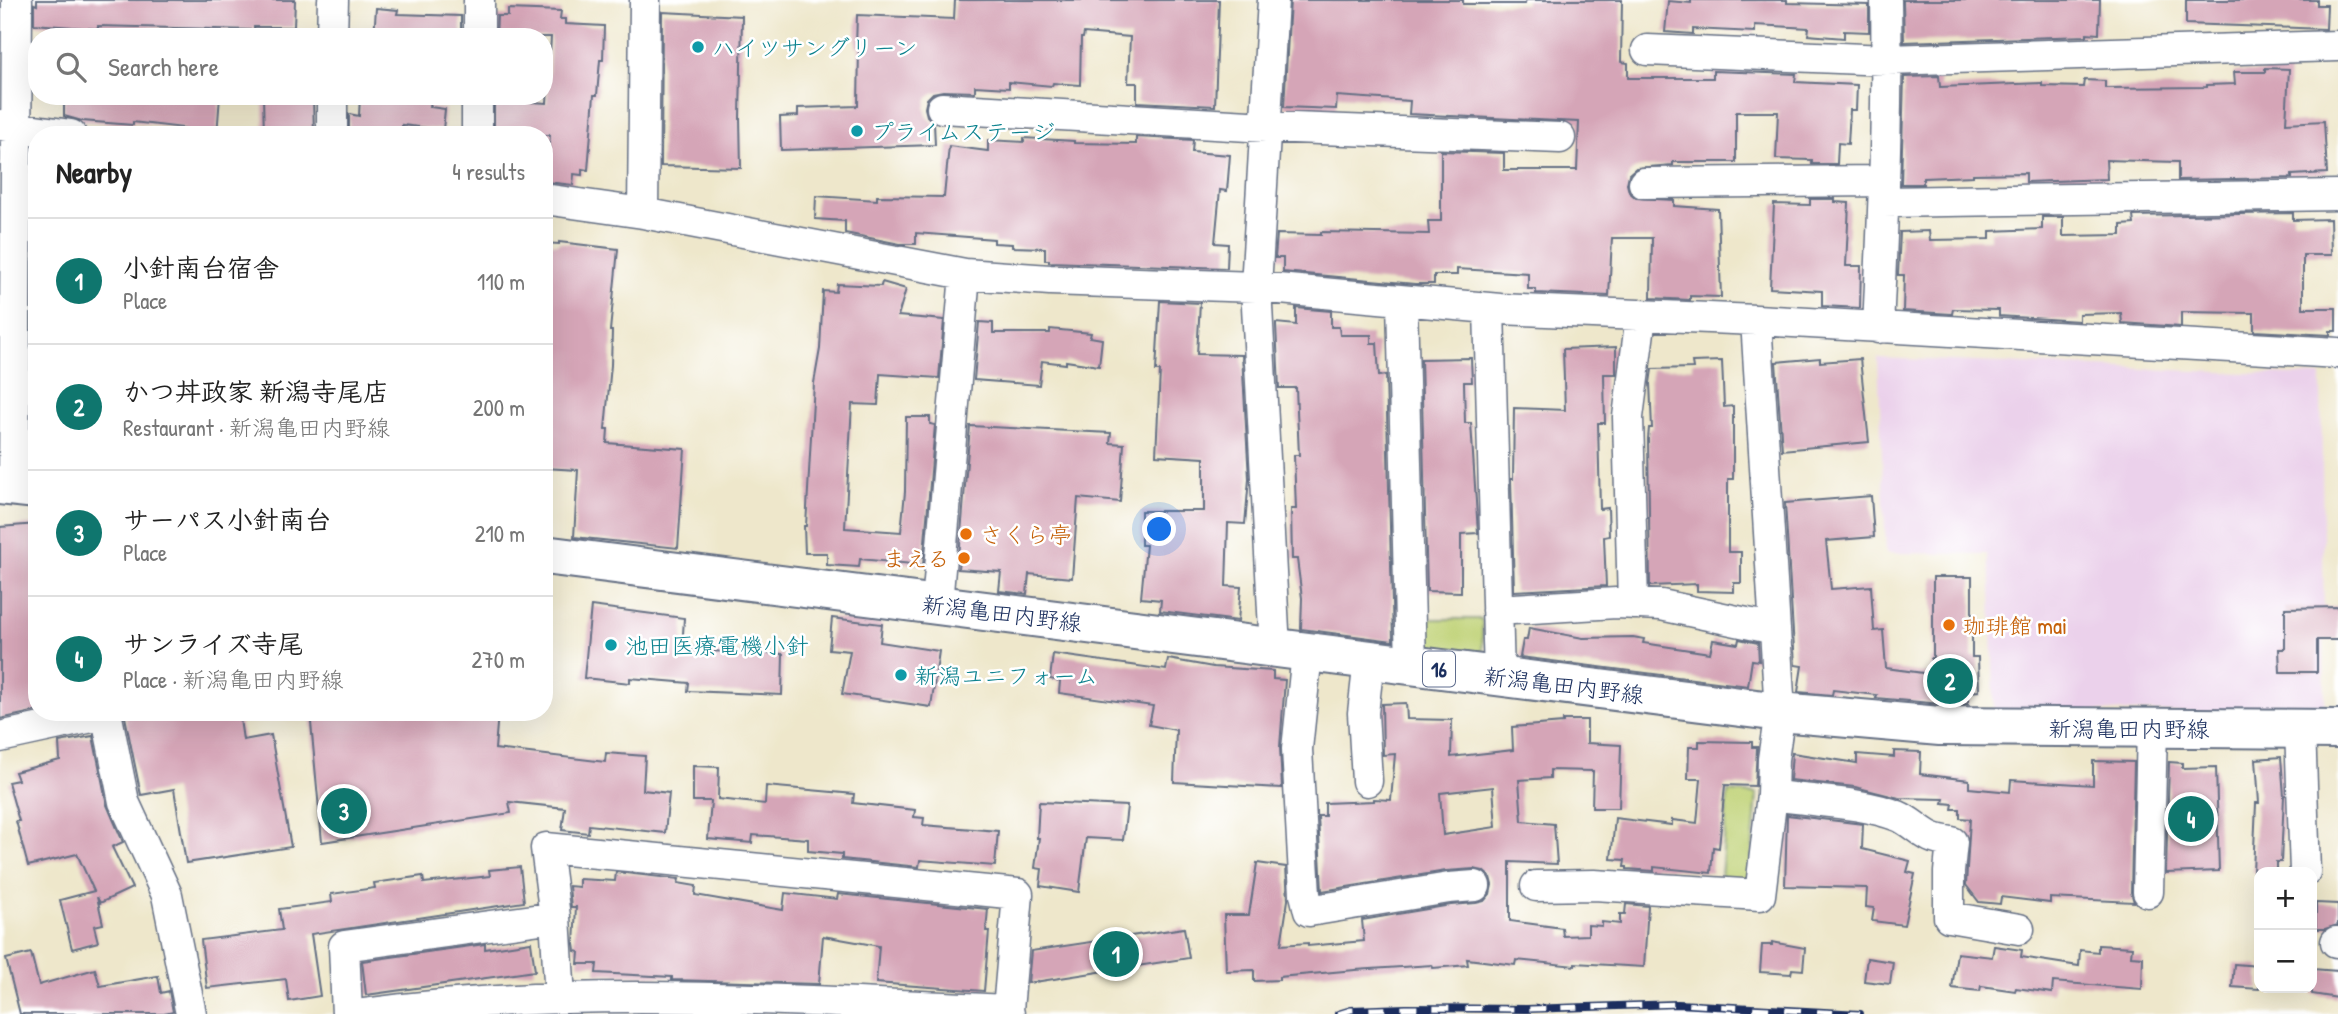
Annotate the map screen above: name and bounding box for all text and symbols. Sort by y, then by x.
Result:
search box [28,28,553,105]
place label: ハイツサングリーン [712,32,918,63]
marker: ハイツサングリーン [690,39,706,55]
icon: search [52,48,90,86]
text: Search here [108,49,219,84]
place label: プライムステージ [871,116,1055,147]
marker: プライムステージ [849,123,865,139]
text: Nearby [56,152,132,192]
text: 4 results [452,156,525,187]
text: 小針南台宿舎 [123,250,279,285]
text: 1 [75,266,83,297]
text: 110 m [477,266,525,297]
text: Place [123,285,167,316]
text: かつ丼政家 新潟寺尾店 [123,374,389,409]
text: 2 [74,392,84,423]
text: 200 m [473,392,525,423]
text: Restaurant · 新潟亀田内野線 [123,412,390,443]
text: サーパス小針南台 [123,502,331,537]
your location [1142,512,1176,546]
text: 3 [74,518,84,549]
text: 210 m [475,518,525,549]
place label: さくら亭 [980,519,1072,550]
marker: さくら亭 [958,526,974,542]
text: Place [123,537,167,568]
place label: まえる [882,543,950,574]
marker: まえる [956,550,972,566]
street label: 新潟亀田内野線 [920,588,1084,638]
place label: 珈琲館 mai [1963,610,2067,641]
marker: 珈琲館 mai [1941,617,1957,633]
text: サンライズ寺尾 [123,626,303,661]
place label: 池田医療電機小針 [625,630,809,661]
marker: 池田医療電機小針 [603,637,619,653]
text: 4 [75,644,83,675]
text: 270 m [472,644,525,675]
road number: 16 [1423,652,1455,686]
pin: 2 [1927,655,1973,707]
place label: 新潟ユニフォーム [915,660,1098,691]
street label: 新潟亀田内野線 [1482,660,1646,710]
text: Place · 新潟亀田内野線 [123,664,343,695]
marker: 新潟ユニフォーム [893,667,909,683]
street label: 新潟亀田内野線 [2049,713,2210,744]
pin: 3 [321,785,367,837]
pin: 4 [2168,793,2214,845]
map controls [2254,867,2317,993]
button: + [2254,867,2317,930]
pin: 1 [1093,928,1139,980]
button: − [2254,930,2317,993]

